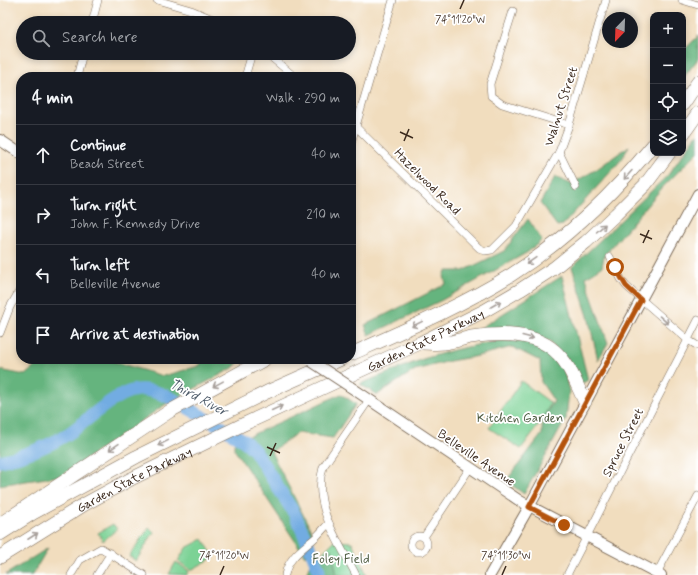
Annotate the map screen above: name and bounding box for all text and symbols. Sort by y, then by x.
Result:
north arrow [602,12,638,48]
map controls [650,12,686,156]
button: + [650,12,686,48]
text: 74°11'20"W [435,13,485,27]
search box [16,16,356,60]
icon: search [30,27,52,49]
text: Search here [62,28,138,48]
button: − [650,48,686,84]
street label: Walnut Street [541,65,582,148]
button: locate [650,84,686,120]
text: 4 min [32,87,73,109]
text: Walk · 290 m [266,90,340,107]
button: layers [650,120,686,156]
text: Continue [70,136,126,156]
icon: ahead [32,144,54,166]
street label: Hazelwood Road [390,145,464,219]
text: 40 m [311,146,340,163]
text: Beach Street [70,156,144,173]
one-way arrow [623,169,632,180]
text: Turn right [70,196,137,216]
icon: right [32,204,54,226]
text: 210 m [306,206,340,223]
text: John F. Kennedy Drive [70,216,200,233]
one-way arrow [596,223,606,233]
text: Turn left [70,256,130,276]
one-way arrow [526,257,537,265]
route start [606,258,624,276]
icon: left [32,264,54,286]
text: 40 m [311,266,340,283]
text: Belleville Avenue [70,276,160,293]
one-way arrow [490,300,502,308]
street label: Garden State Parkway [365,305,487,376]
one-way arrow [659,315,670,324]
one-way arrow [412,321,424,328]
icon: arrive [32,324,54,346]
text: Arrive at destination [70,325,199,345]
one-way arrow [521,334,534,342]
water label: Third River [166,375,232,422]
one-way arrow [212,381,224,388]
one-way arrow [271,404,283,411]
street label: Spruce Street [599,405,648,480]
park label: Kitchen Garden [477,410,563,427]
street label: Belleville Avenue [434,426,519,491]
one-way arrow [158,440,170,447]
one-way arrow [109,443,120,451]
street label: Garden State Parkway [74,444,195,517]
route end [555,516,573,534]
one-way arrow [27,532,38,540]
text: 74°11'20"W [199,549,249,563]
text: 74°11'30"W [481,549,531,563]
park label: Foley Field [312,551,370,568]

